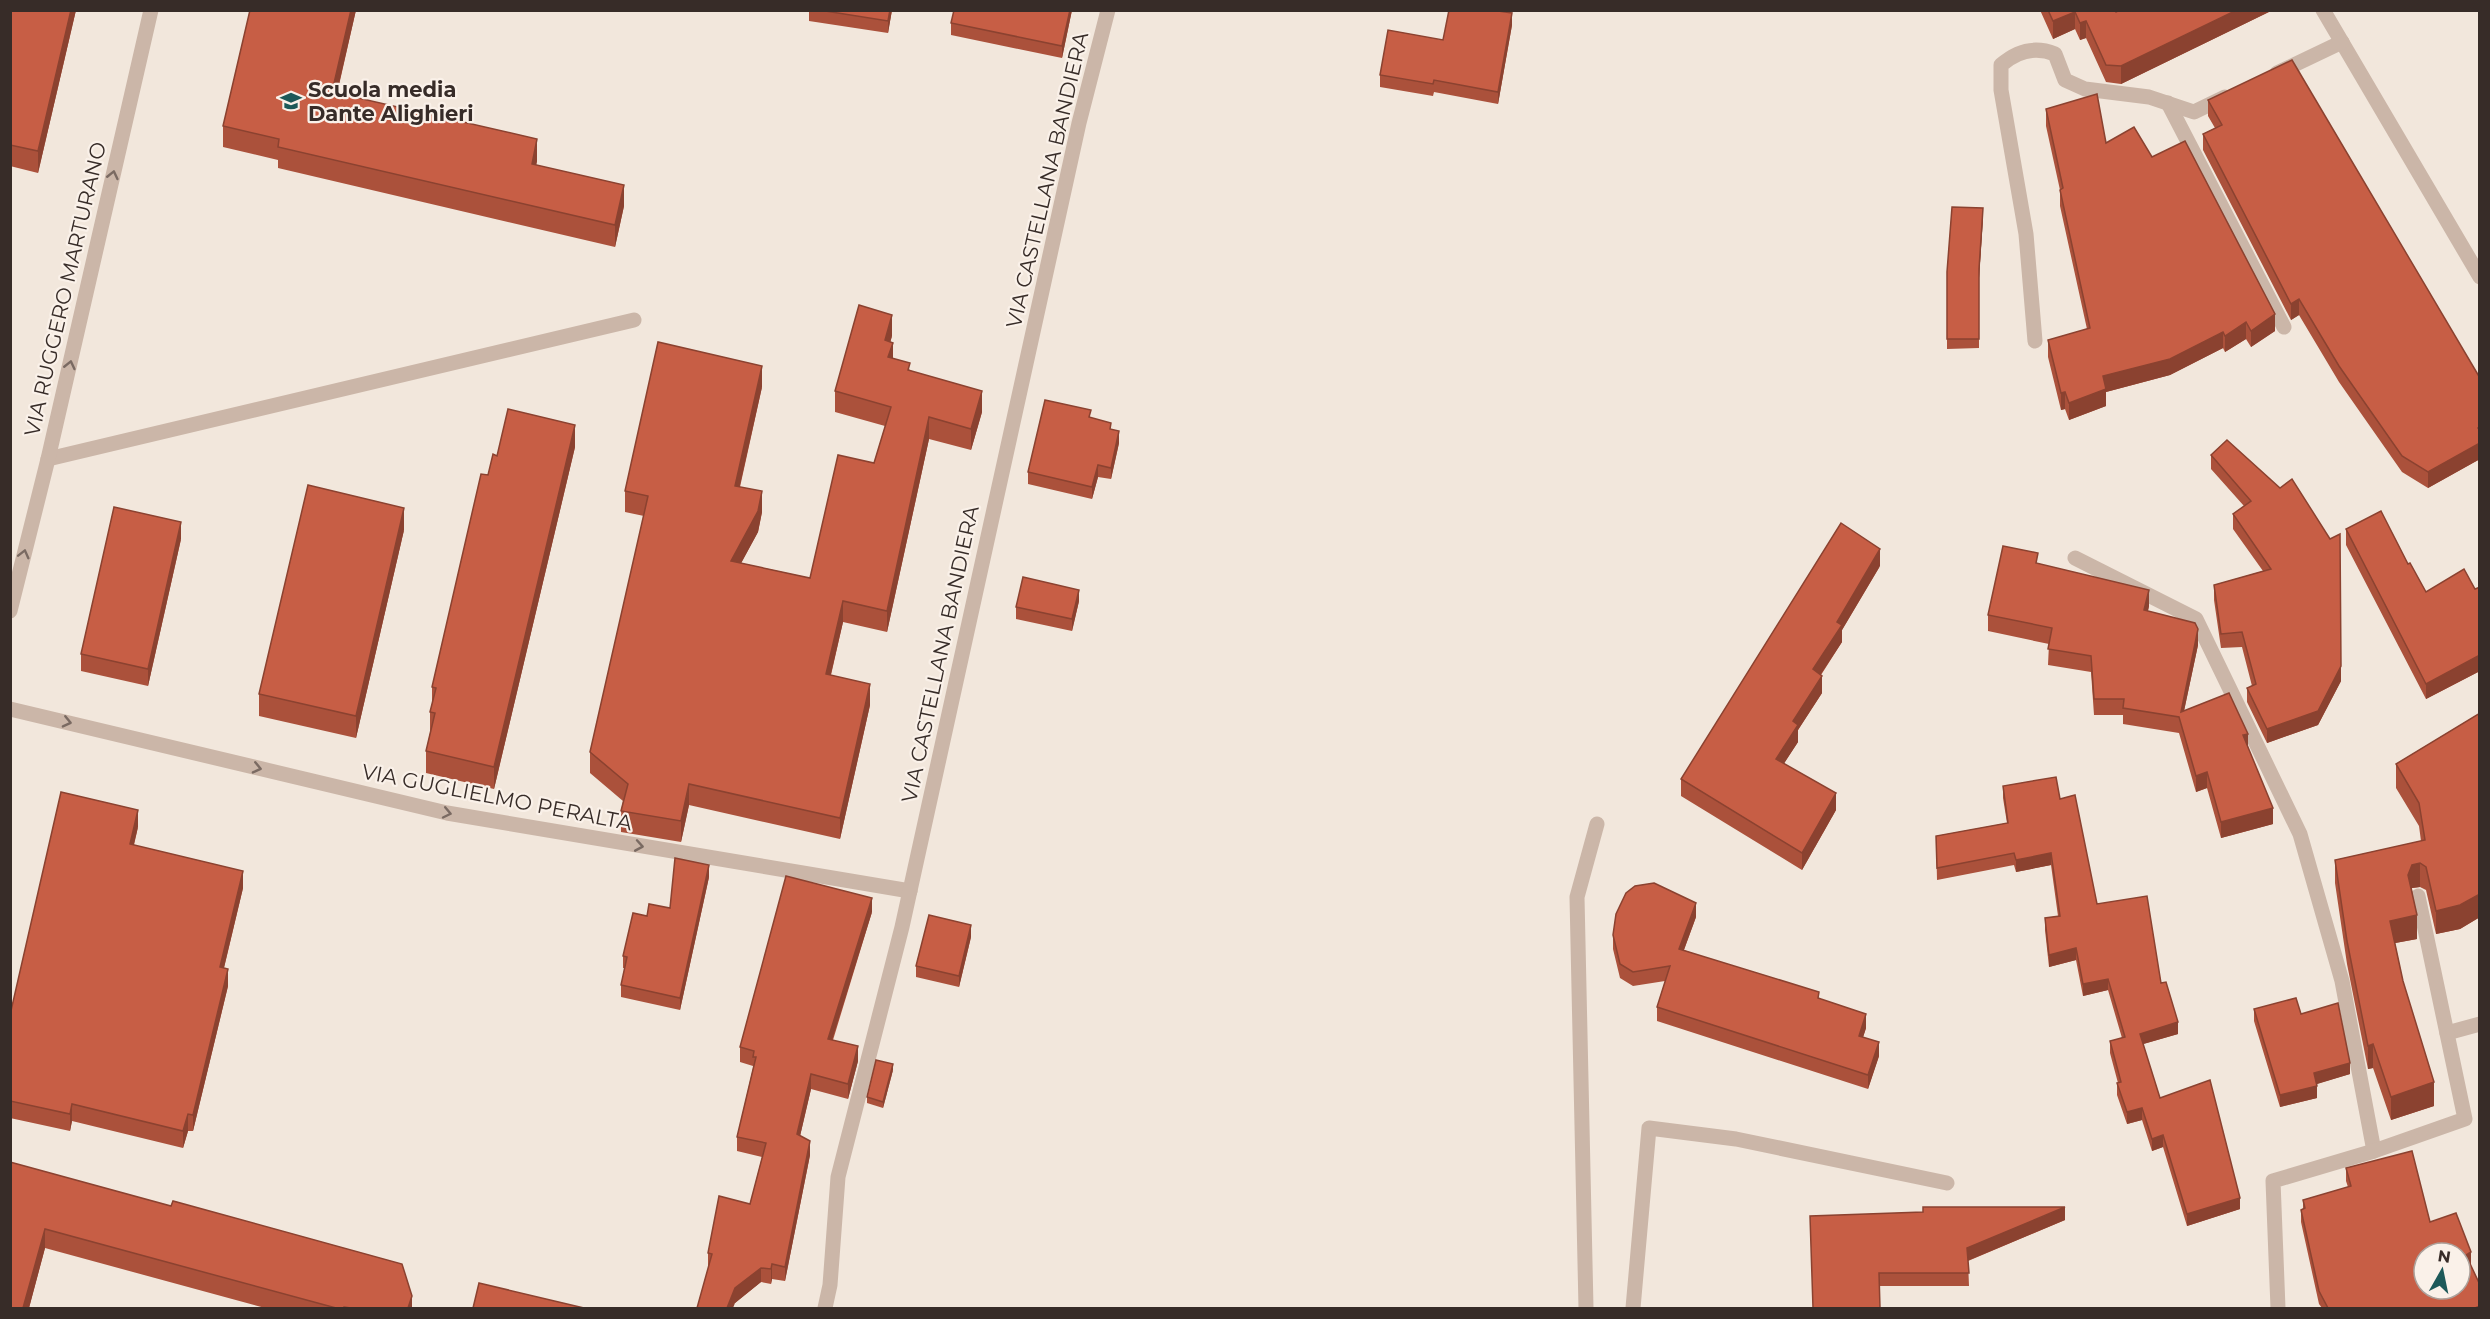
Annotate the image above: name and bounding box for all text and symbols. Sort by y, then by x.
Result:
street label: VIA CASTELLANA BANDIERA [1001,29,1093,330]
place label: Scuola media Dante Alighieri [308,77,474,126]
school or university icon: Scuola media Dante Alighieri [279,89,303,113]
street label: VIA RUGGERO MARTURANO [19,139,111,439]
one-way arrow [106,170,119,180]
one-way arrow [62,360,75,370]
street label: VIA CASTELLANA BANDIERA [896,502,984,805]
one-way arrow [17,550,30,560]
one-way arrow [62,715,72,728]
street label: VIA GUGLIELMO PERALTA [360,758,635,836]
one-way arrow [252,760,262,773]
one-way arrow [441,806,451,819]
one-way arrow [634,839,644,852]
north arrow [2412,1241,2472,1301]
text: N [2436,1246,2452,1267]

